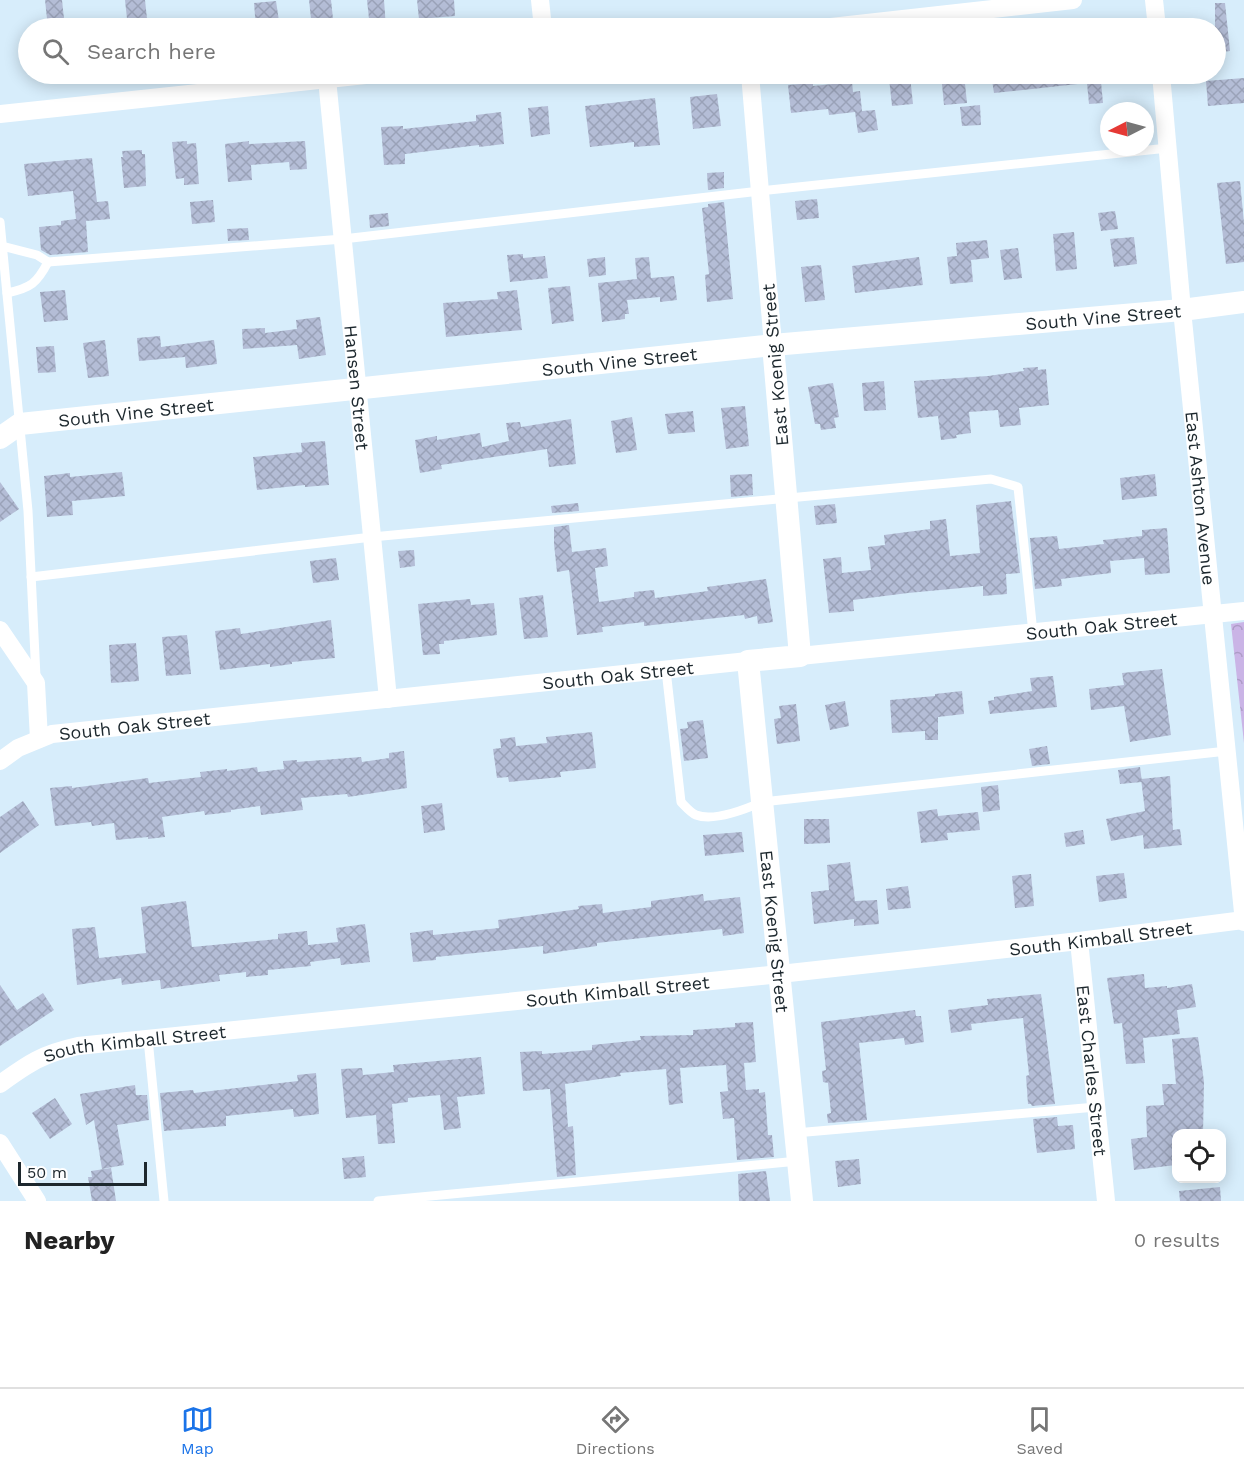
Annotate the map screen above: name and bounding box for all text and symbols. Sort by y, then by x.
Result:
search box [18,18,1226,84]
icon: search [39,35,72,68]
text: Search here [87,39,216,64]
north arrow [1100,102,1154,156]
street label: East Koenig Street [757,282,793,447]
street label: South Vine Street [1025,300,1182,334]
street label: Hansen Street [341,324,374,452]
street label: South Vine Street [541,342,698,380]
street label: South Vine Street [57,393,215,430]
street label: East Ashton Avenue [1182,410,1220,586]
street label: South Oak Street [1025,607,1179,644]
street label: South Oak Street [541,656,695,693]
street label: South Oak Street [58,707,212,744]
street label: East Koenig Street [756,849,794,1014]
street label: South Kimball Street [1008,916,1194,959]
street label: South Kimball Street [525,971,711,1011]
street label: East Charles Street [1073,984,1112,1157]
street label: South Kimball Street [40,1020,227,1066]
map controls [1172,1129,1226,1183]
button: locate [1172,1129,1226,1183]
scale bar [18,1159,147,1186]
text: 50 m [27,1163,67,1182]
text: Nearby [24,1225,115,1255]
text: 0 results [1134,1228,1220,1252]
tab: Map [181,1403,214,1458]
tab: Directions [576,1403,655,1458]
tab: Saved [1017,1403,1063,1458]

